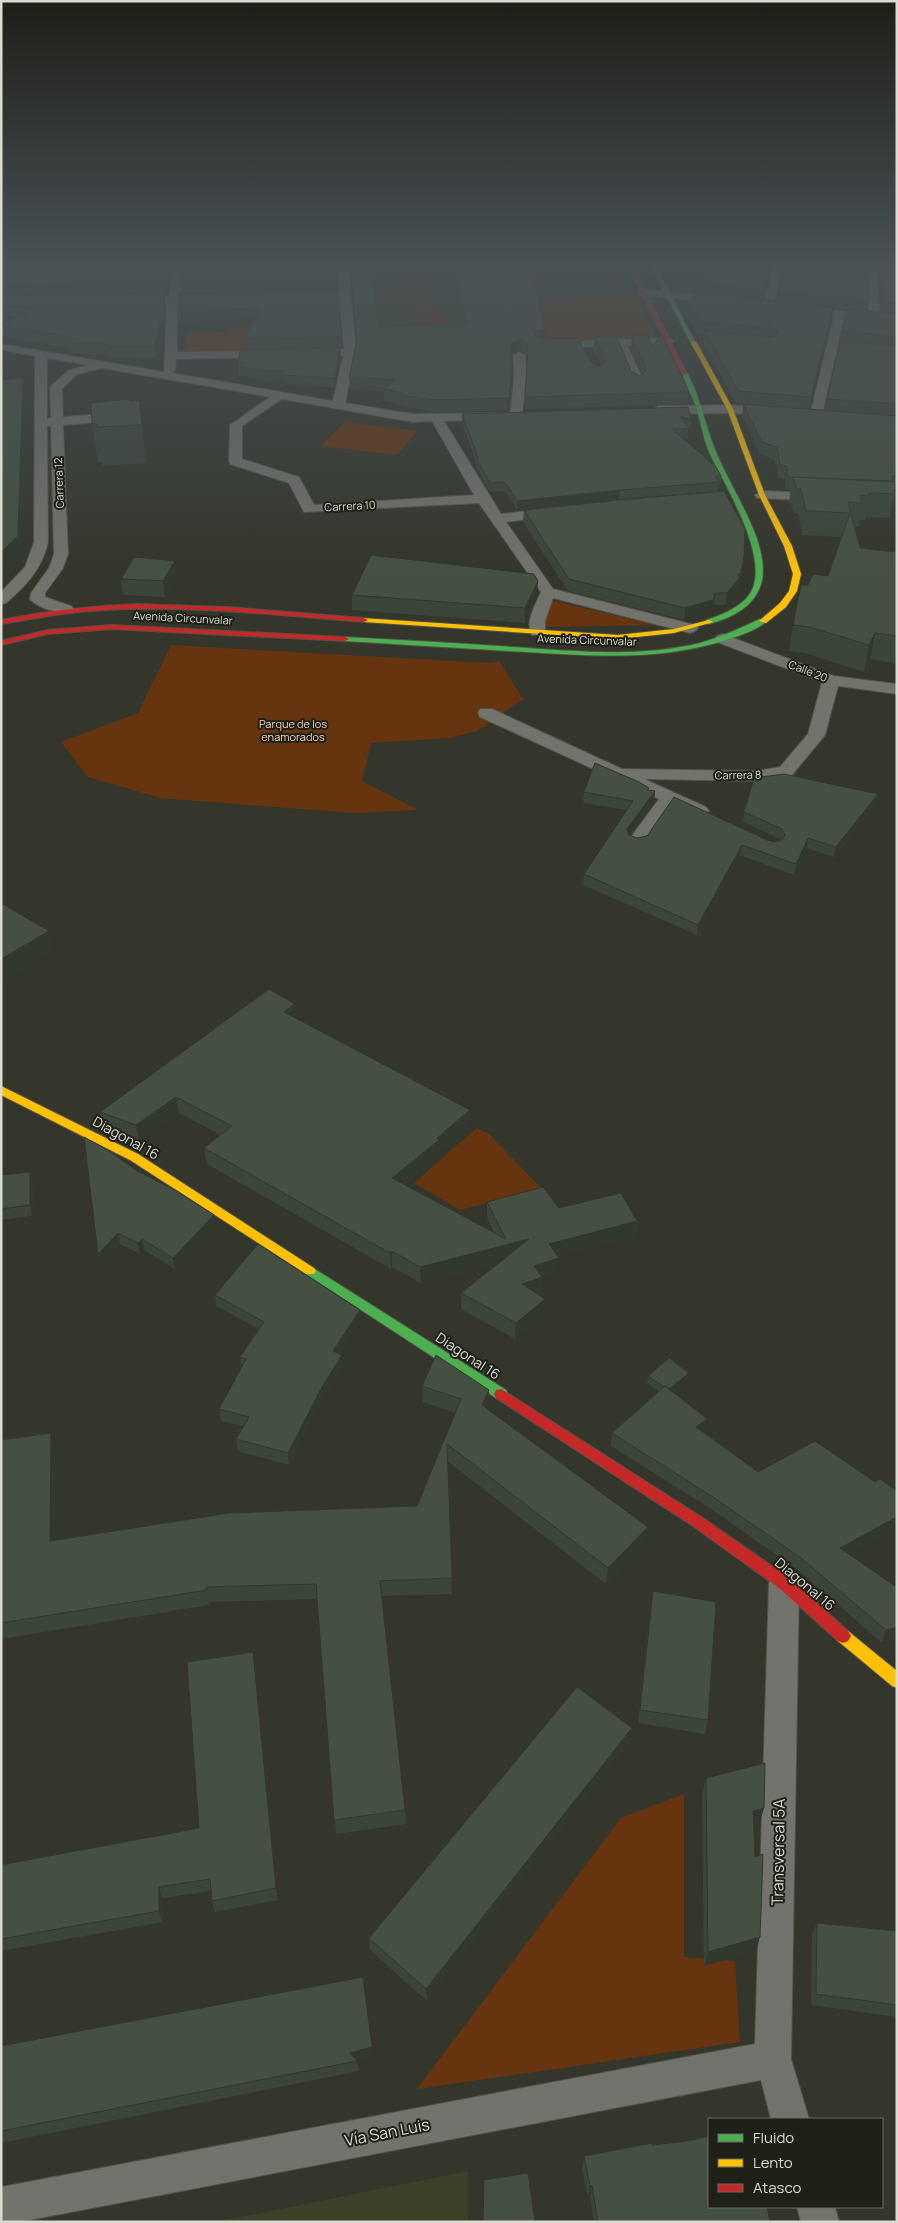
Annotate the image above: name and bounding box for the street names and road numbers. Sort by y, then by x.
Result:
street label: Carrera 12 [50,457,67,509]
street label: Carrera 10 [324,497,376,514]
street label: Avenida Circunvalar [133,607,233,628]
street label: Avenida Circunvalar [537,630,637,649]
street label: Calle 20 [786,656,830,685]
street label: Carrera 8 [715,767,761,782]
street label: Diagonal 16 [90,1111,163,1164]
street label: Diagonal 16 [432,1328,504,1384]
street label: Diagonal 16 [771,1553,840,1614]
street label: Transversal 5A [766,1798,790,1906]
street label: Vía San Luis [342,2113,432,2151]

